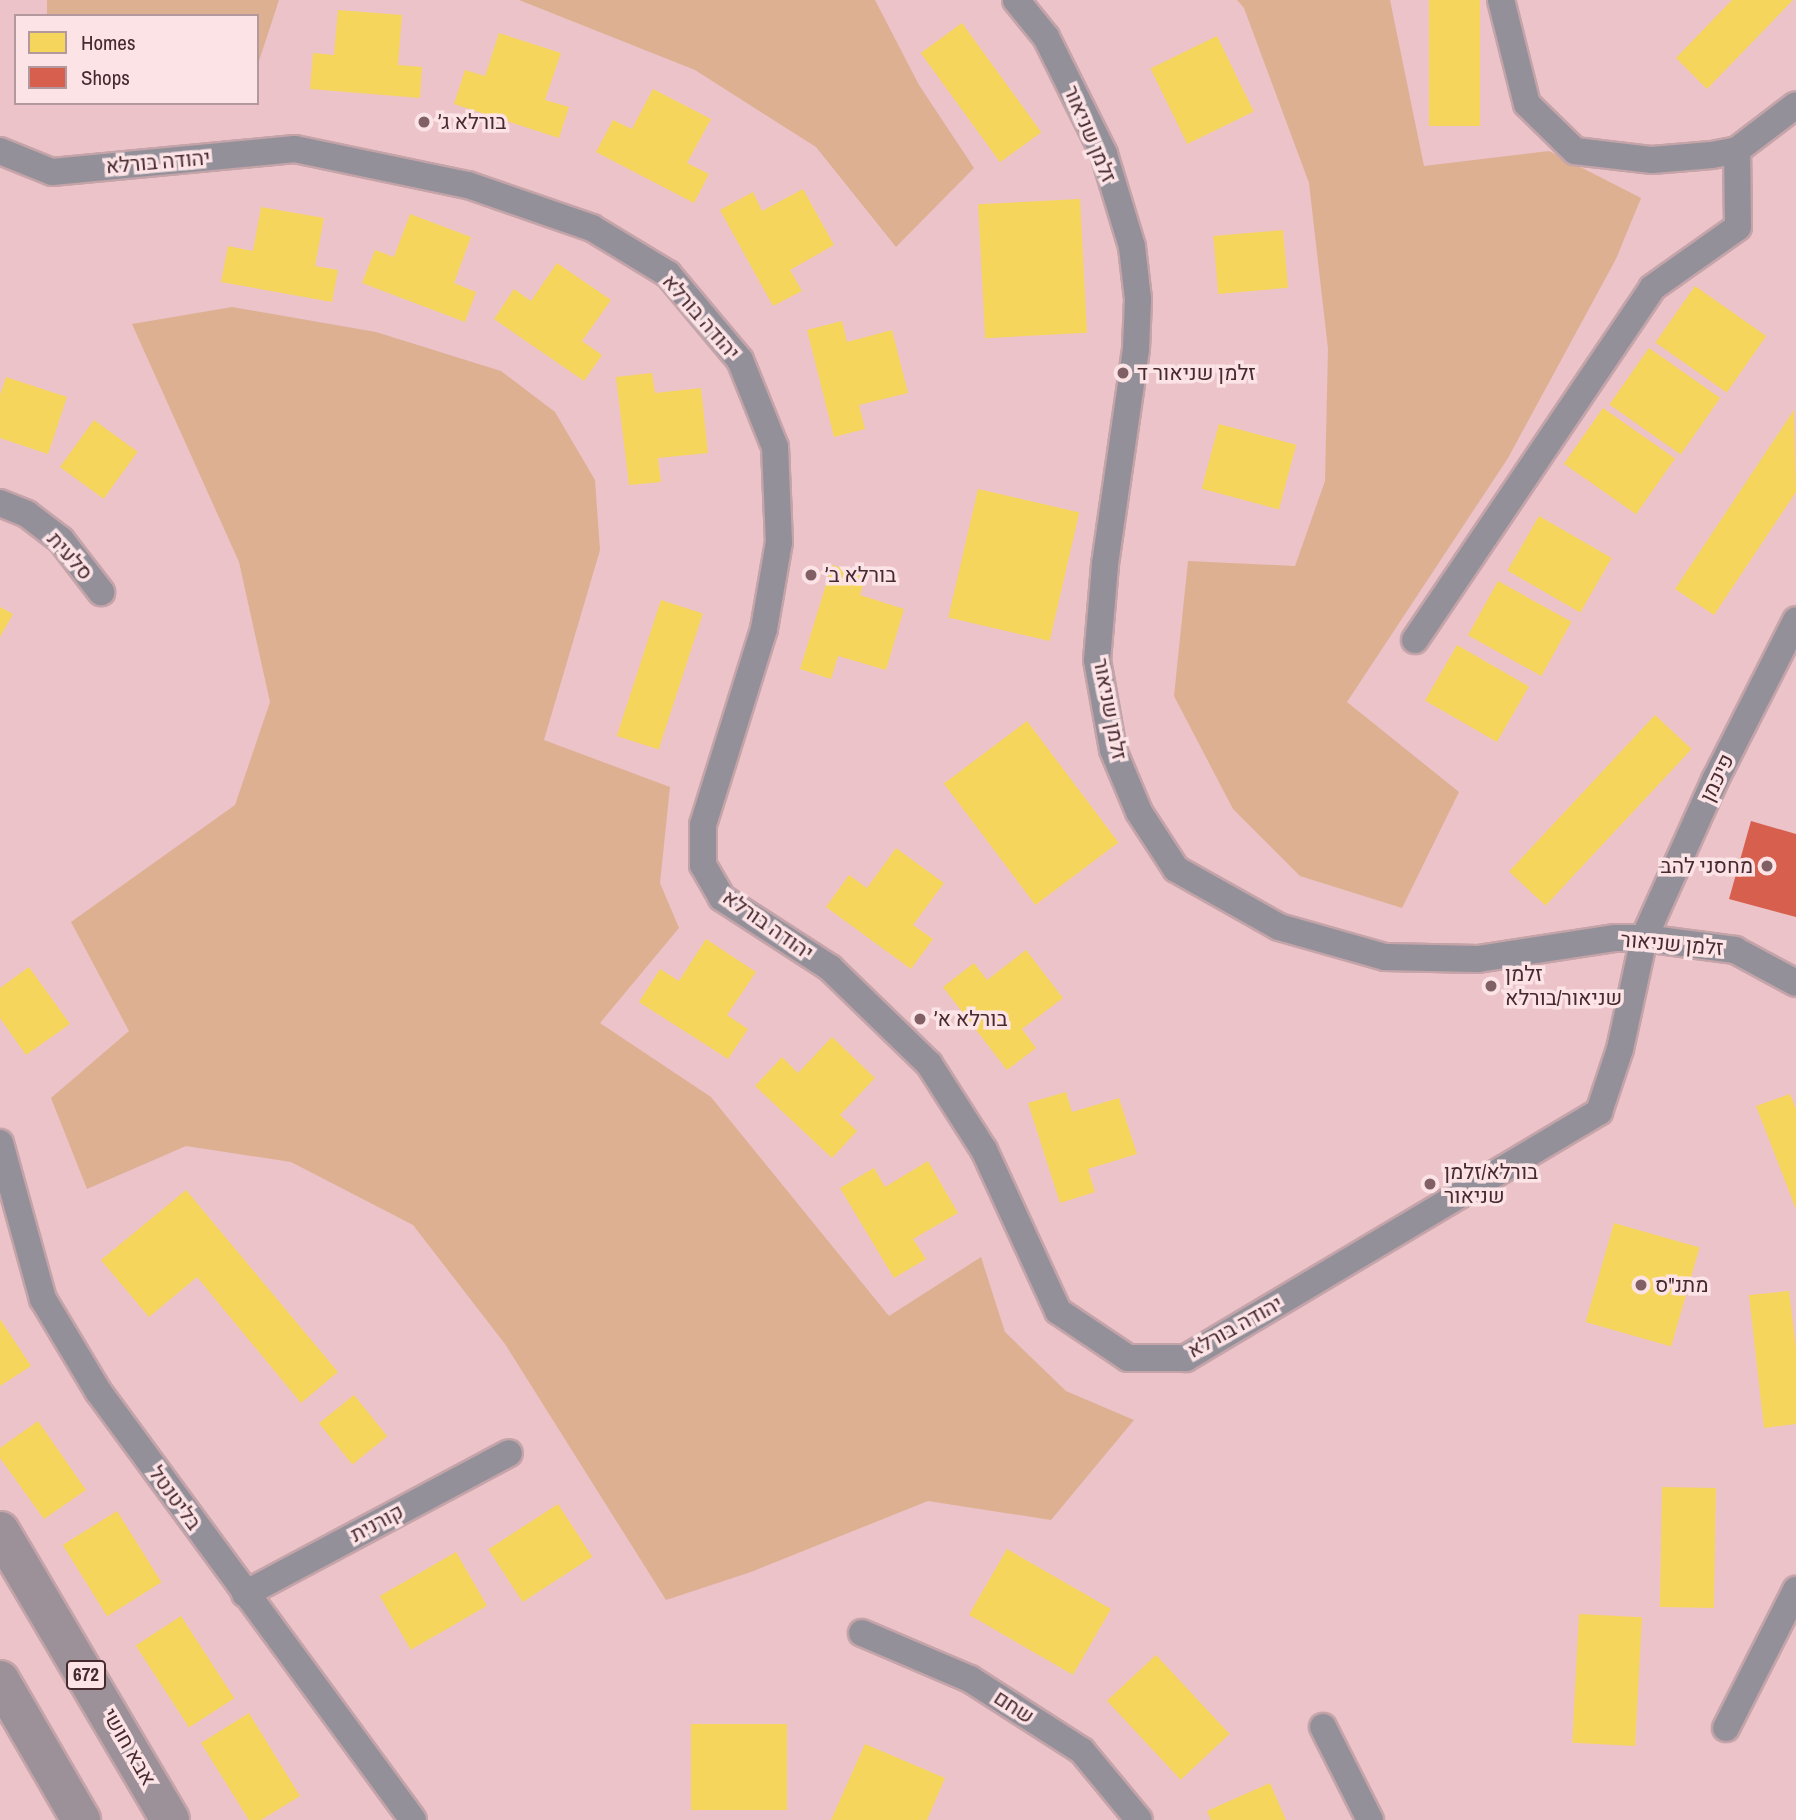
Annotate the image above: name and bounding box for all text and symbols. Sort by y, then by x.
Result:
legend [14,14,259,105]
text: Homes [81,28,136,57]
text: Shops [81,63,130,92]
street label: זלמן שניאור [1058,82,1122,186]
place label: בורלא ג׳ [438,109,506,135]
marker: בורלא ג׳ [416,114,432,130]
street label: יהודה בורלא [105,145,211,179]
street label: יהודה בורלא [657,269,745,365]
place label: זלמן שניאור ד [1137,360,1256,386]
marker: זלמן שניאור ד [1115,365,1131,381]
street label: סלעית [42,527,98,585]
place label: בורלא ב׳ [825,562,896,588]
marker: בורלא ב׳ [803,567,819,583]
street label: זלמן שניאור [1088,656,1132,762]
street label: פיכמן [1695,750,1739,806]
place label: מחסני להב [1661,853,1753,879]
marker: מחסני להב [1759,858,1775,874]
street label: יהודה בורלא [718,885,818,965]
street label: זלמן שניאור [1620,927,1724,961]
place label: זלמן שניאור/בורלא [1505,961,1622,1011]
marker: זלמן שניאור/בורלא [1483,978,1499,994]
place label: בורלא א׳ [934,1006,1008,1032]
marker: בורלא א׳ [912,1011,928,1027]
place label: בורלא/זלמן שניאור [1444,1159,1538,1209]
marker: בורלא/זלמן שניאור [1422,1176,1438,1192]
place label: מתנ"ס [1655,1272,1709,1298]
marker: מתנ"ס [1633,1277,1649,1293]
street label: יהודה בורלא [1183,1291,1287,1363]
street label: בליטנטל [144,1461,206,1535]
street label: קורנית [346,1499,408,1547]
road number: 672 [65,1660,107,1690]
street label: שחם [989,1685,1039,1729]
street label: אבא חושי [97,1704,161,1790]

